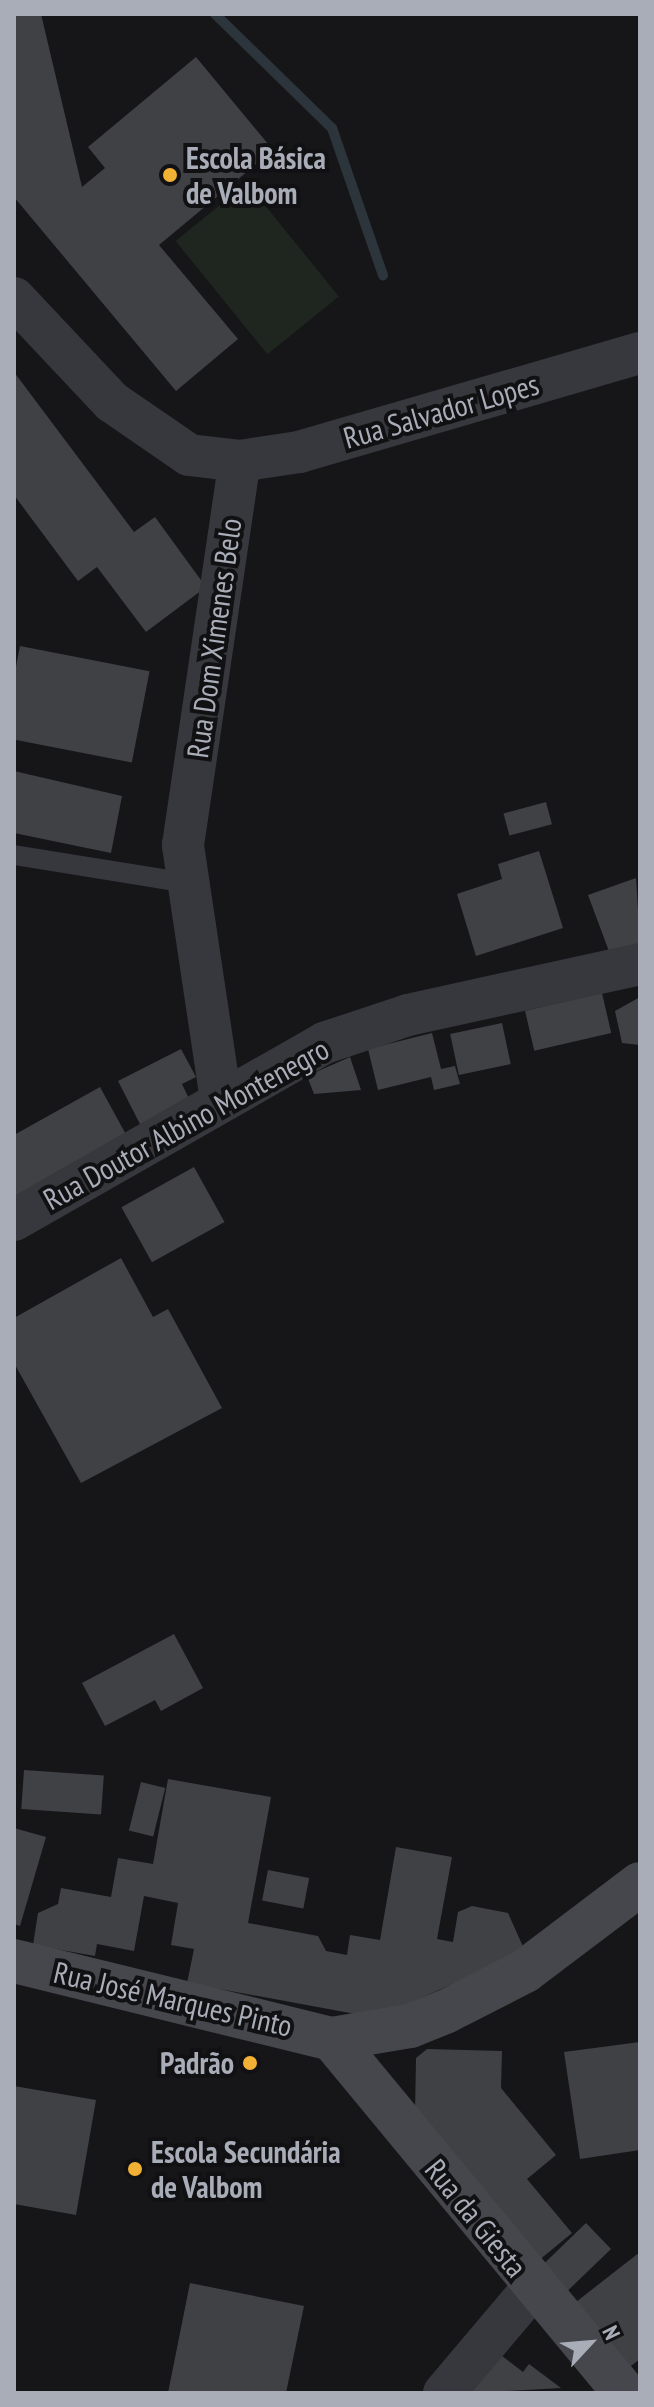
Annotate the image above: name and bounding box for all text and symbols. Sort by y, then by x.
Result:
place label: Escola Básica de Valbom [186,140,326,210]
marker: Escola Básica de Valbom [161,166,179,184]
street label: Rua Salvador Lopes [339,366,543,456]
street label: Rua Dom Ximenes Belo [179,516,249,760]
street label: Rua Doutor Albino Montenegro [37,1030,335,1218]
street label: Rua José Marques Pinto [50,1954,296,2044]
place label: Padrão [160,2045,234,2081]
marker: Padrão [241,2054,259,2072]
place label: Escola Secundária de Valbom [151,2134,341,2204]
street label: Rua da Giesta [418,2152,534,2284]
marker: Escola Secundária de Valbom [126,2160,144,2178]
north arrow [550,2303,630,2383]
text: N [596,2321,627,2344]

